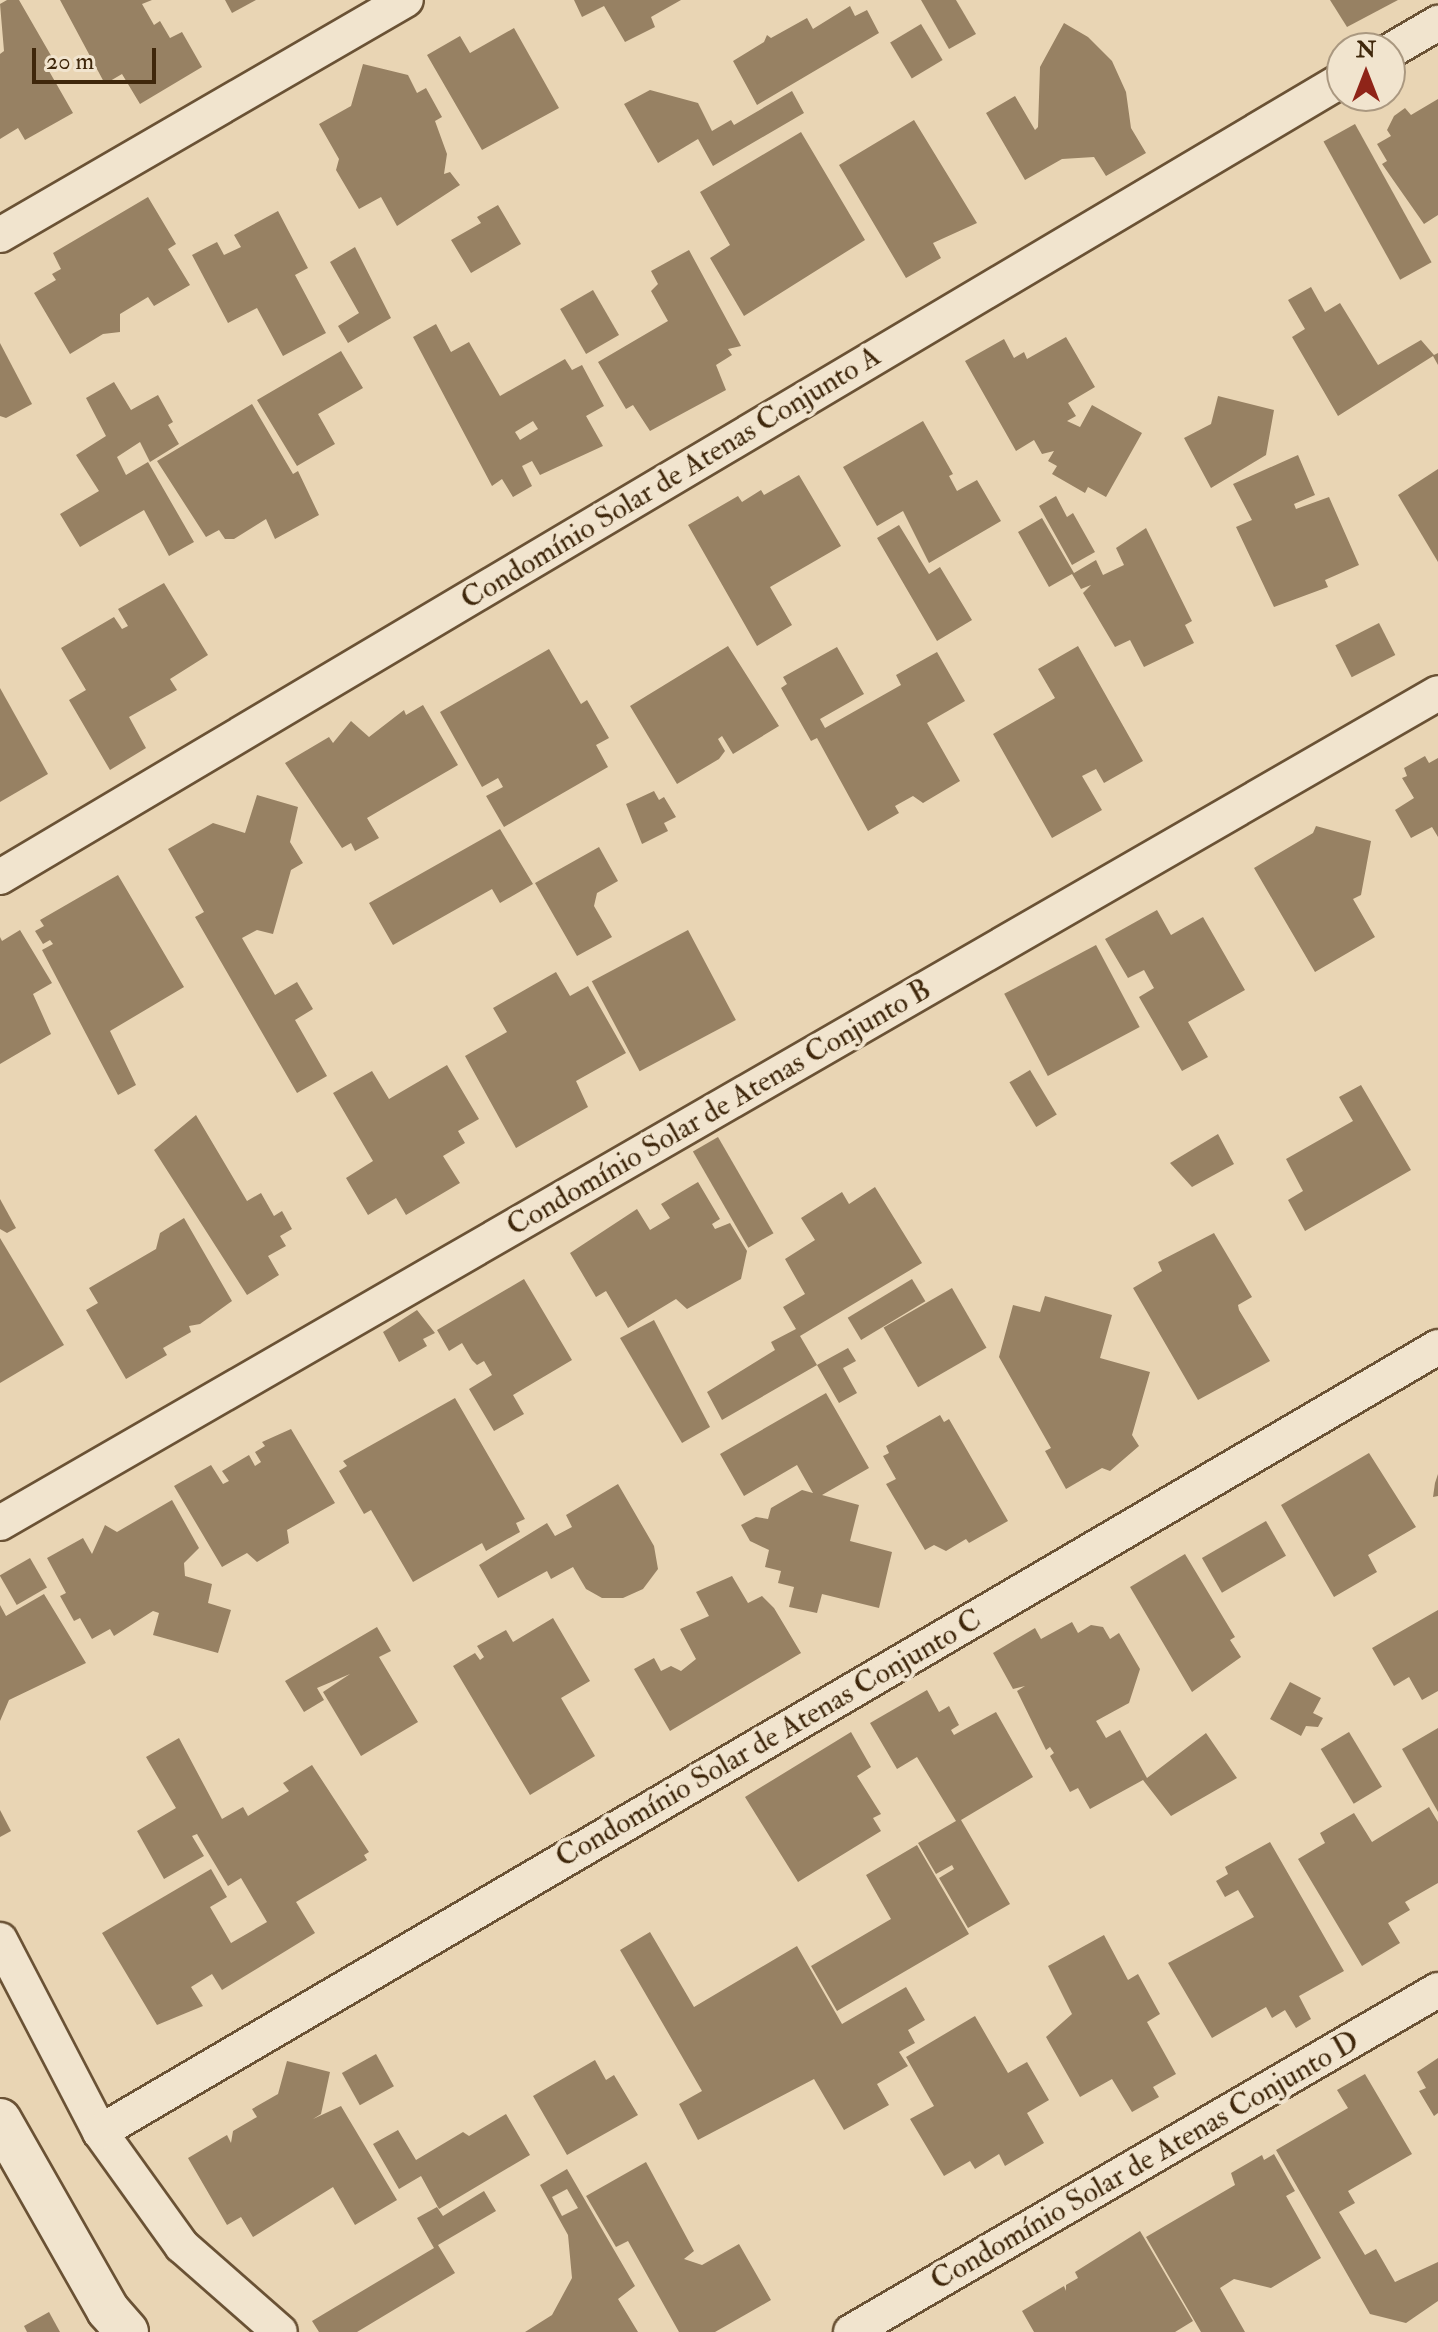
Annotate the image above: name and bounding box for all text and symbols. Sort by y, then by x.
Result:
scale bar [36,32,160,82]
north arrow [1326,32,1406,112]
text: N [1356,36,1376,64]
text: 20 m [46,46,94,77]
street label: Condomínio Solar de Atenas Conjunto A [455,338,887,618]
street label: Condomínio Solar de Atenas Conjunto B [501,971,937,1245]
street label: Condomínio Solar de Atenas Conjunto C [550,1602,988,1876]
street label: Condomínio Solar de Atenas Conjunto D [924,2023,1366,2299]

